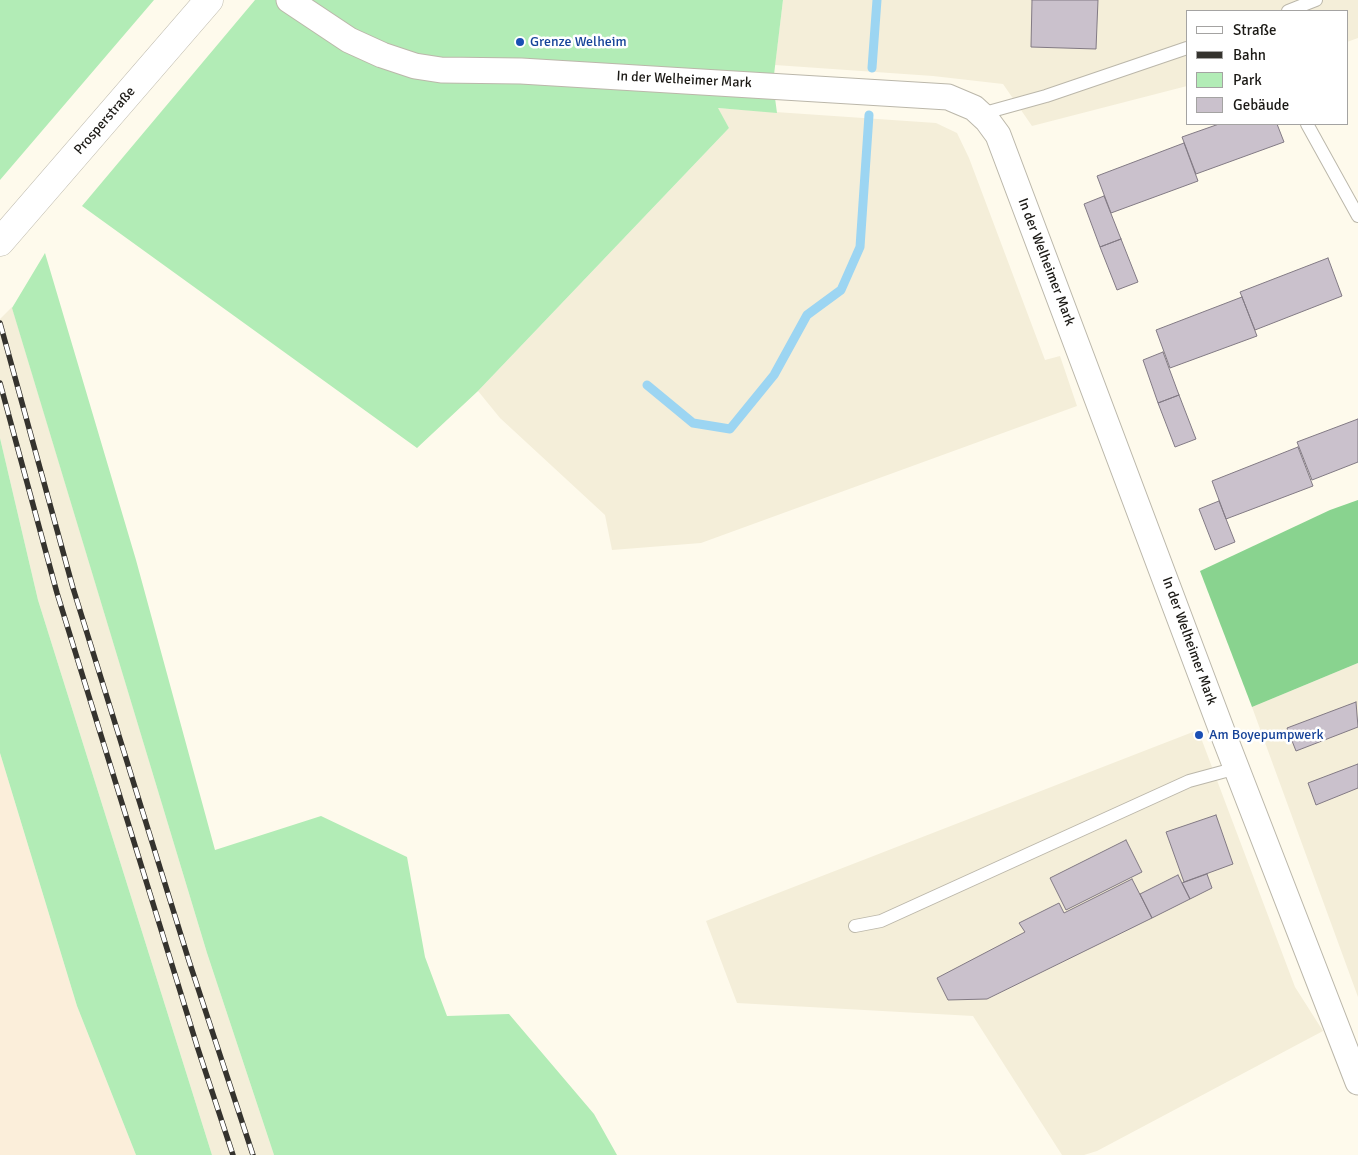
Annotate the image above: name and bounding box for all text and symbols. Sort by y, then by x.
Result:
legend [1186,10,1348,125]
text: Straße [1233,21,1277,39]
place label: Grenze Welheim [530,34,627,50]
marker: Grenze Welheim [514,36,526,48]
text: Bahn [1233,46,1266,64]
street label: In der Welheimer Mark [616,68,752,92]
text: Park [1233,71,1262,89]
street label: Prosperstraße [71,84,139,158]
text: Gebäude [1233,96,1289,114]
street label: In der Welheimer Mark [1014,196,1078,328]
street label: In der Welheimer Mark [1158,575,1220,707]
place label: Am Boyepumpwerk [1209,727,1323,743]
marker: Am Boyepumpwerk [1193,729,1205,741]

